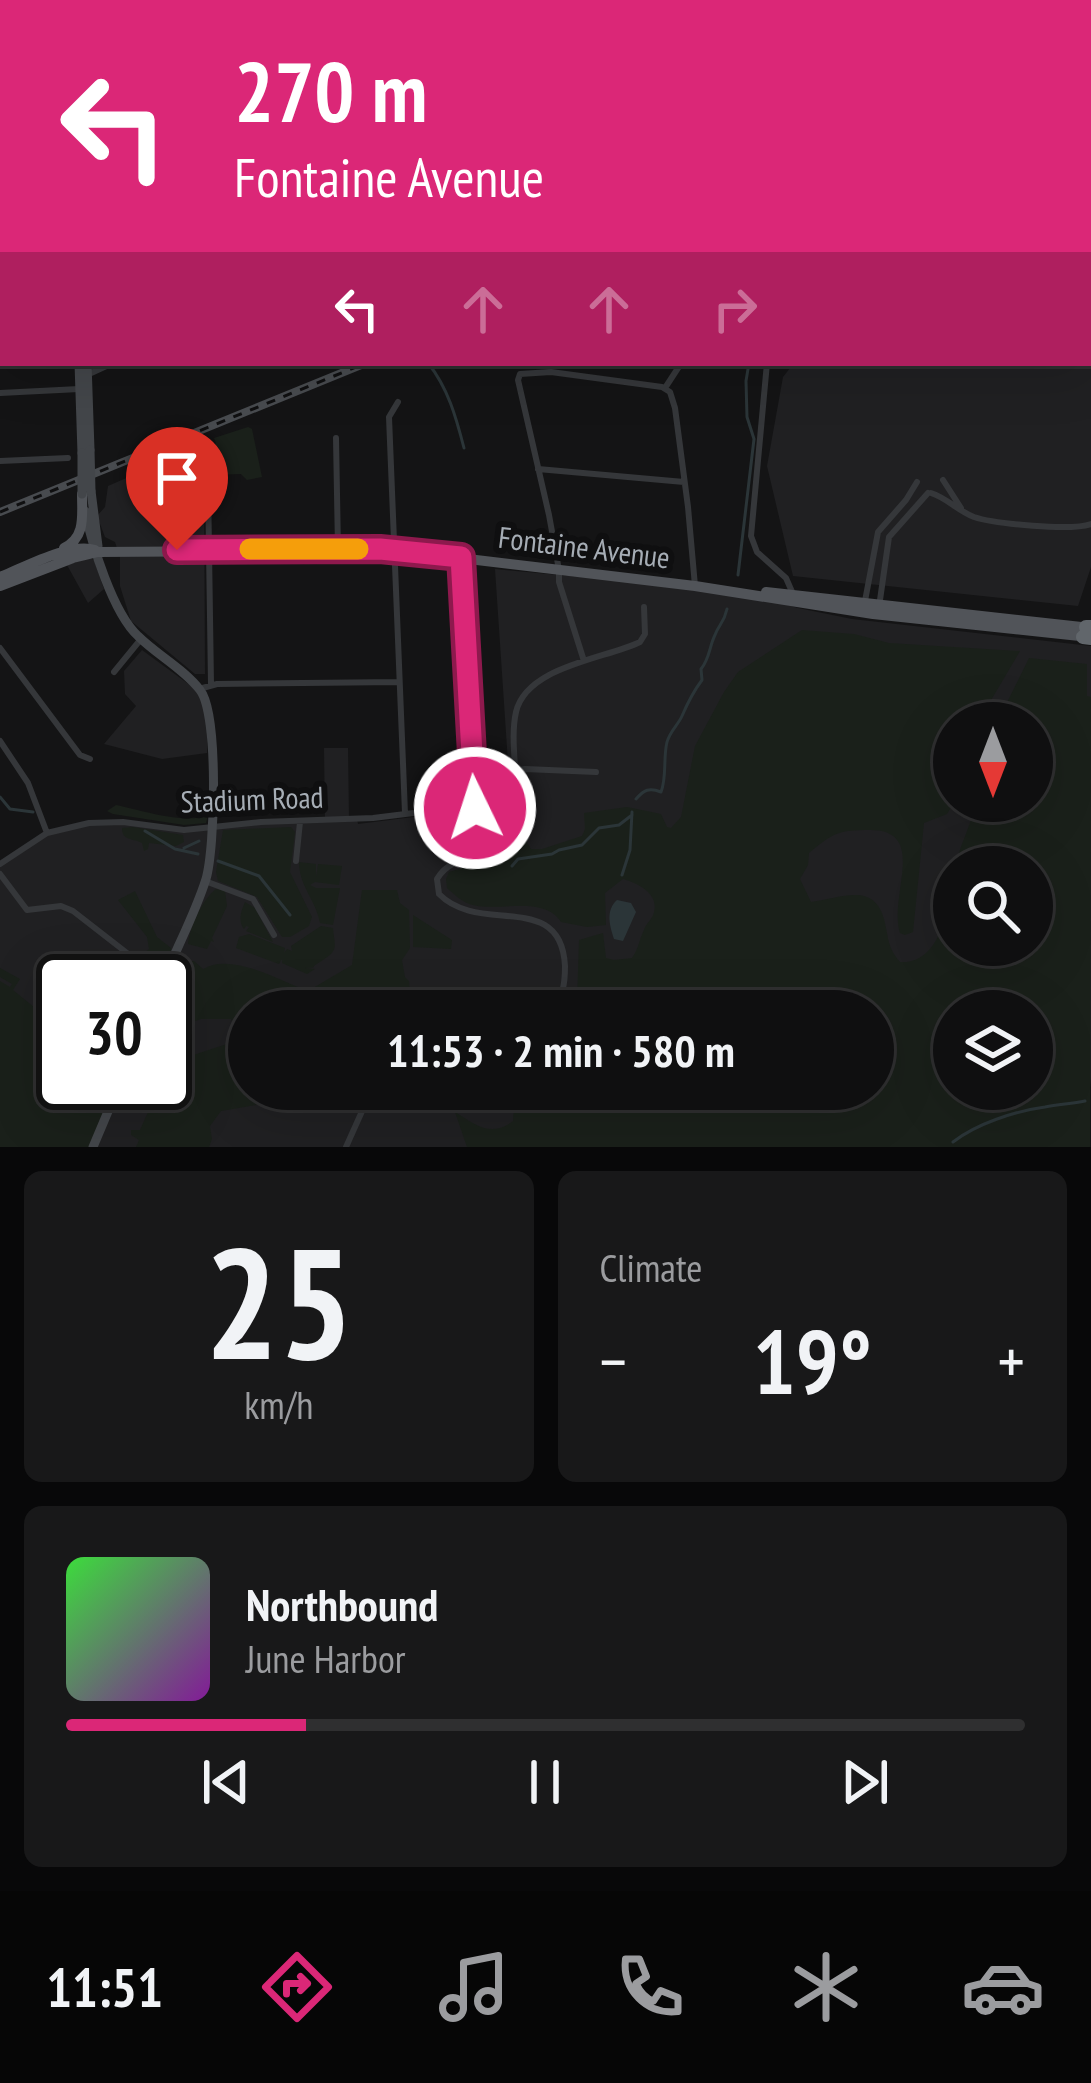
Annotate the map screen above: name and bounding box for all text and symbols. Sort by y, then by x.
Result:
text: 270 m [234,36,427,145]
icon: left [36,48,192,204]
text: Fontaine Avenue [234,142,544,212]
icon: left [324,276,390,342]
icon: ahead [450,276,516,342]
icon: ahead [576,276,642,342]
icon: right [702,276,768,342]
pin [126,427,228,550]
icon: arrive [144,445,210,511]
street label: Fontaine Avenue [496,517,672,576]
north arrow [933,702,1053,822]
map controls [933,702,1053,1110]
position arrow [412,745,538,871]
street label: Stadium Road [180,777,324,820]
button: search [933,846,1053,966]
speed limit sign: 30 [36,954,192,1110]
button: layers [933,990,1053,1110]
text: 11:53 · 2 min · 580 m [387,1021,735,1079]
text: 25 [204,1200,353,1402]
text: Climate [600,1242,702,1293]
text: 19° [753,1302,872,1419]
text: − [600,1318,627,1403]
text: + [998,1318,1025,1403]
text: km/h [244,1379,313,1430]
text: Northbound [246,1575,438,1633]
text: June Harbor [246,1633,405,1684]
icon: previous [193,1749,259,1815]
icon: pause [512,1749,578,1815]
icon: next [832,1749,898,1815]
icon: directions [255,1945,339,2029]
icon: music [432,1945,516,2029]
icon: phone [608,1945,692,2029]
icon: climate [784,1945,868,2029]
icon: car [961,1945,1045,2029]
text: 11:51 [46,1952,163,2022]

